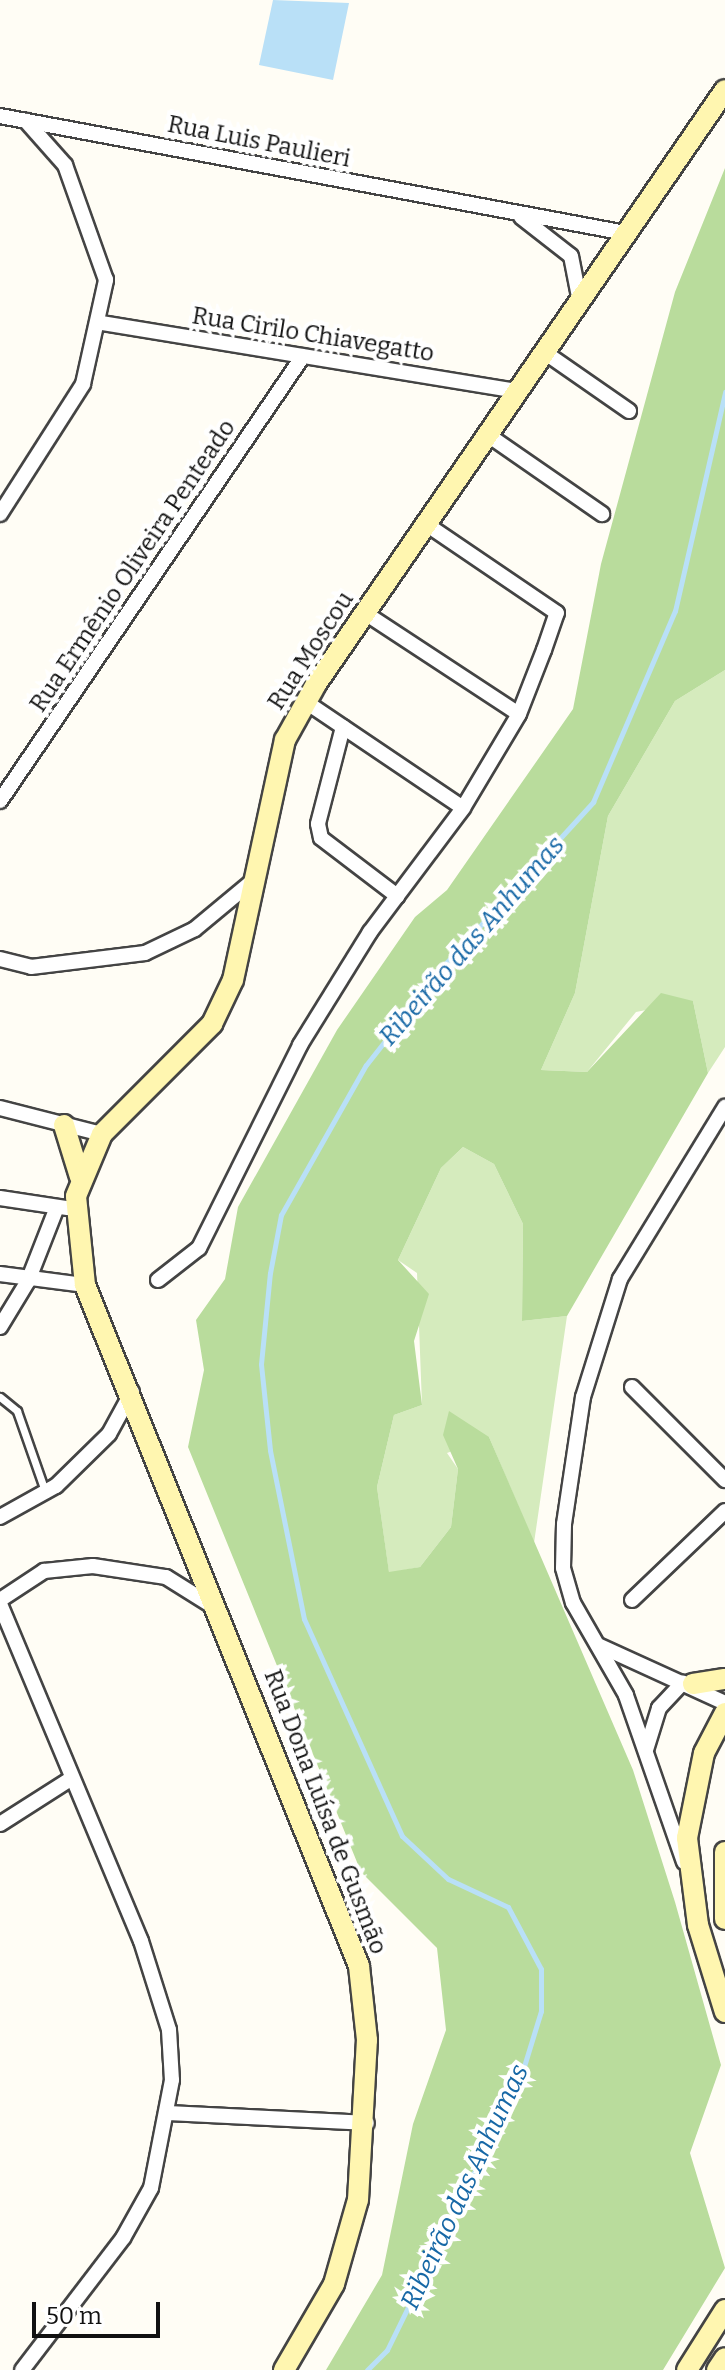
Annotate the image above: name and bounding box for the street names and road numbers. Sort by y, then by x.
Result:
street label: Rua Luis Paulieri [165,110,353,174]
street label: Rua Cirilo Chiavegatto [190,302,436,368]
street label: Rua Ermênio Oliveira Penteado [24,414,242,718]
street label: Rua Moscou [262,587,360,715]
street label: Rua Dona Luísa de Gusmão [257,1666,393,1958]

